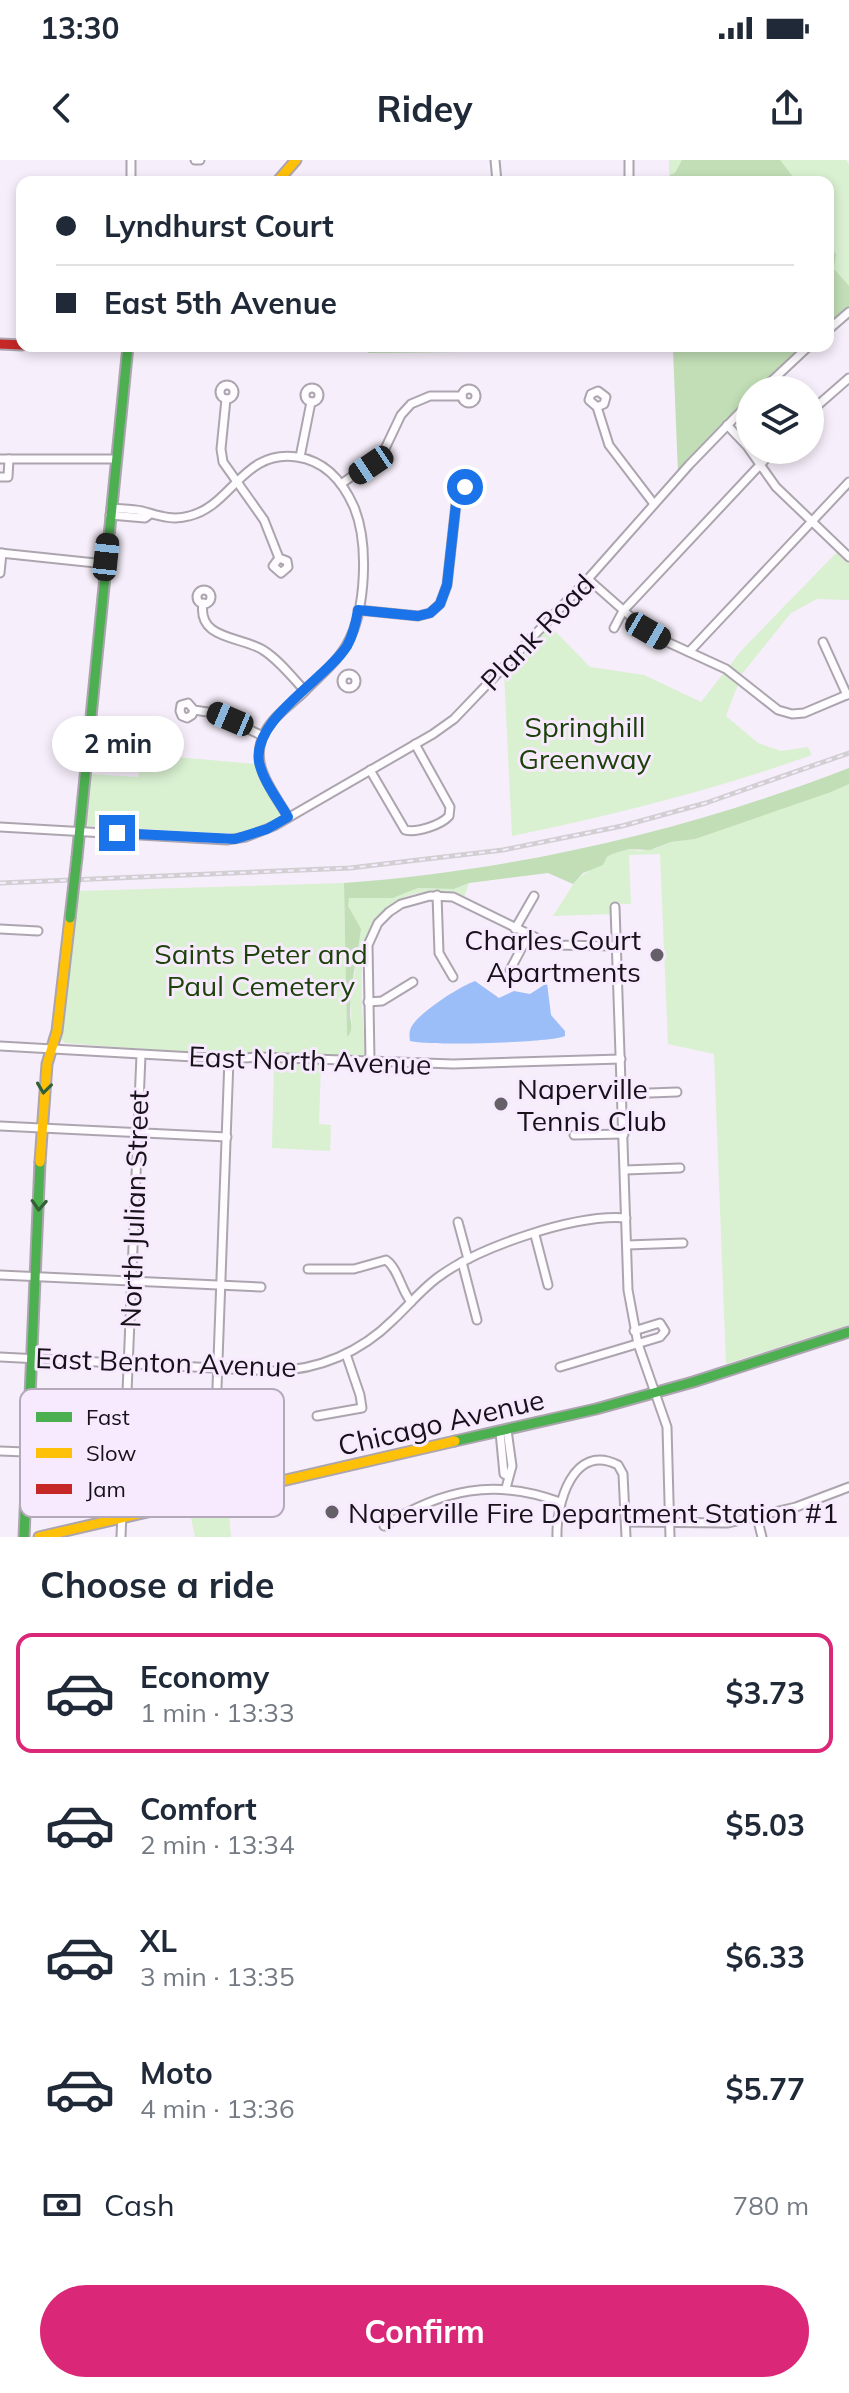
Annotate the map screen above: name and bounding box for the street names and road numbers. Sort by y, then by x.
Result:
street label: Plank Road [473,566,601,698]
street label: East North Avenue [188,1038,432,1082]
street label: North Julian Street [112,1089,156,1329]
street label: East Benton Avenue [35,1340,297,1384]
street label: Chicago Avenue [335,1381,547,1463]

